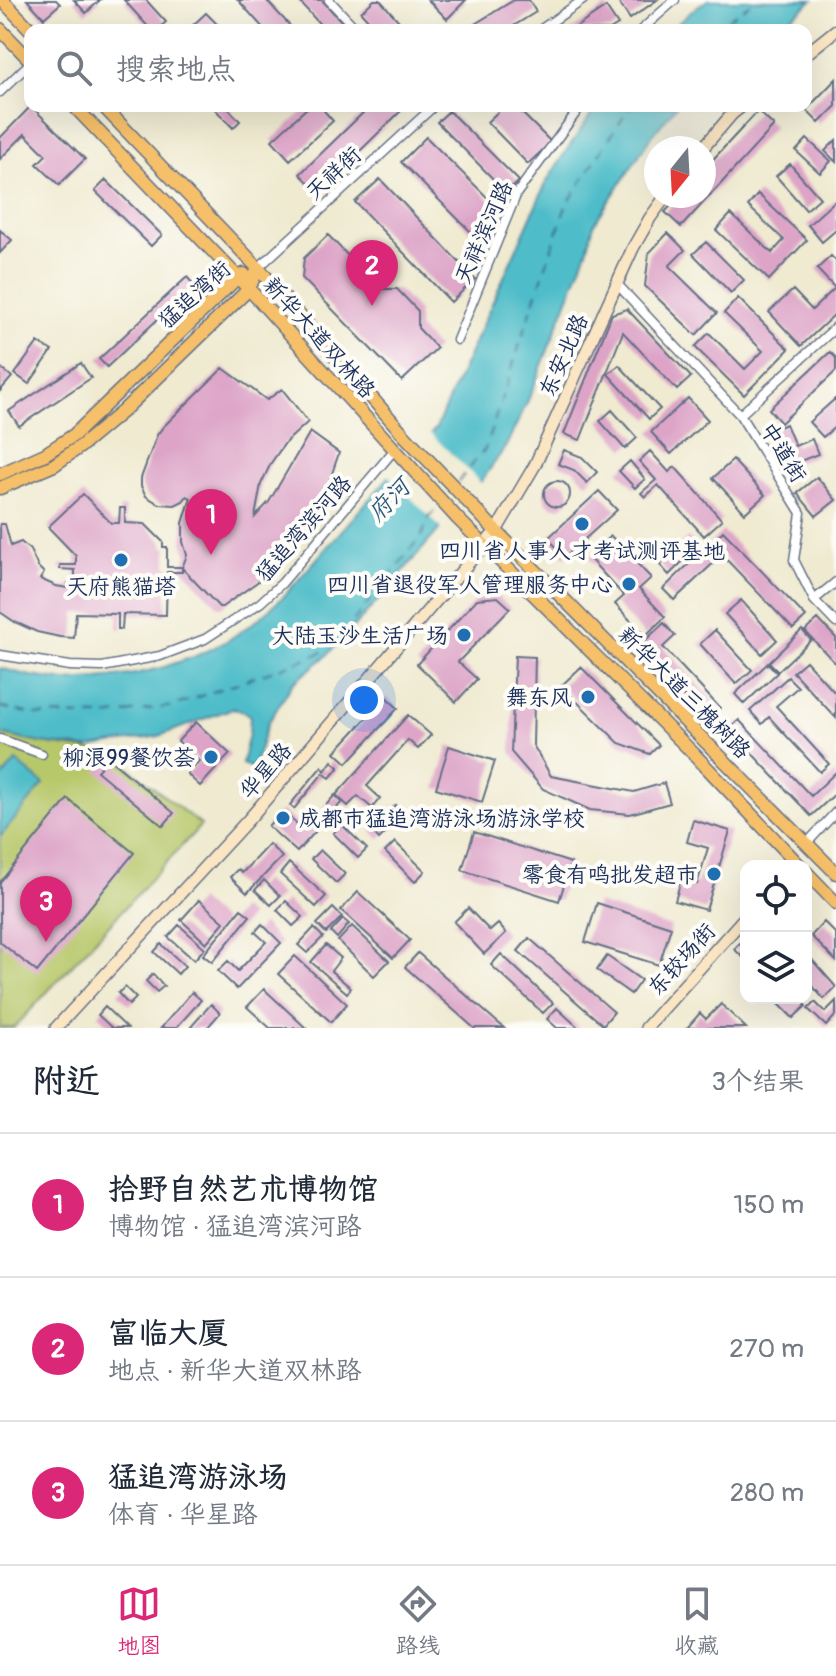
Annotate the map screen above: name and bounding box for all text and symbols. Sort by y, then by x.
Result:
search box [24,24,812,112]
icon: search [52,46,96,90]
text: 搜索地点 [116,51,236,88]
north arrow [644,136,716,208]
street label: 天祥街 [300,141,367,206]
street label: 天祥滨河路 [449,176,519,288]
pin: 2 [346,240,398,306]
street label: 猛追湾街 [153,255,237,335]
street label: 新华大道双林路 [257,271,381,404]
street label: 东安北路 [533,310,595,401]
street label: 中道街 [754,417,813,488]
street label: 猛追湾滨河路 [250,470,358,588]
water label: 府河 [362,470,419,528]
pin: 1 [185,489,237,555]
marker: 四川省人事人才考试测评基地 [573,515,591,533]
place label: 四川省人事人才考试测评基地 [439,537,725,565]
marker: 天府熊猫塔 [112,551,130,569]
place label: 四川省退役军人管理服务中心 [327,571,613,599]
place label: 天府熊猫塔 [66,573,176,601]
marker: 四川省退役军人管理服务中心 [620,575,638,593]
street label: 新华大道三槐树路 [612,621,756,765]
place label: 大陆玉沙生活广场 [272,622,448,650]
marker: 大陆玉沙生活广场 [455,626,473,644]
your location [344,680,384,720]
place label: 舞东风 [506,684,572,712]
marker: 舞东风 [579,688,597,706]
street label: 华星路 [234,737,298,805]
place label: 柳浪99餐饮荟 [62,744,195,772]
marker: 柳浪99餐饮荟 [202,748,220,766]
place label: 成都市猛追湾游泳场游泳学校 [299,805,585,833]
marker: 成都市猛追湾游泳场游泳学校 [274,809,292,827]
map controls [740,860,812,1004]
button: locate [740,860,812,932]
place label: 零食有鸣批发超市 [522,861,698,889]
marker: 零食有鸣批发超市 [705,865,723,883]
pin: 3 [20,876,72,942]
street label: 东较场街 [642,918,722,1002]
button: layers [740,932,812,1004]
text: 附近 [32,1060,100,1103]
text: 3个结果 [711,1066,804,1098]
text: 拾野自然艺术博物馆 [108,1171,378,1208]
text: 1 [53,1189,63,1221]
text: 150 m [733,1189,804,1221]
text: 博物馆 · 猛追湾滨河路 [108,1211,362,1243]
text: 富临大厦 [108,1315,228,1352]
text: 2 [51,1333,65,1365]
text: 270 m [729,1333,804,1365]
text: 地点 · 新华大道双林路 [108,1355,362,1387]
text: 猛追湾游泳场 [108,1459,288,1496]
text: 3 [51,1477,65,1509]
text: 280 m [730,1477,804,1509]
text: 体育 · 华星路 [108,1499,258,1531]
tab: 地图 [117,1582,161,1660]
tab: 路线 [396,1582,440,1660]
tab: 收藏 [675,1582,719,1660]

